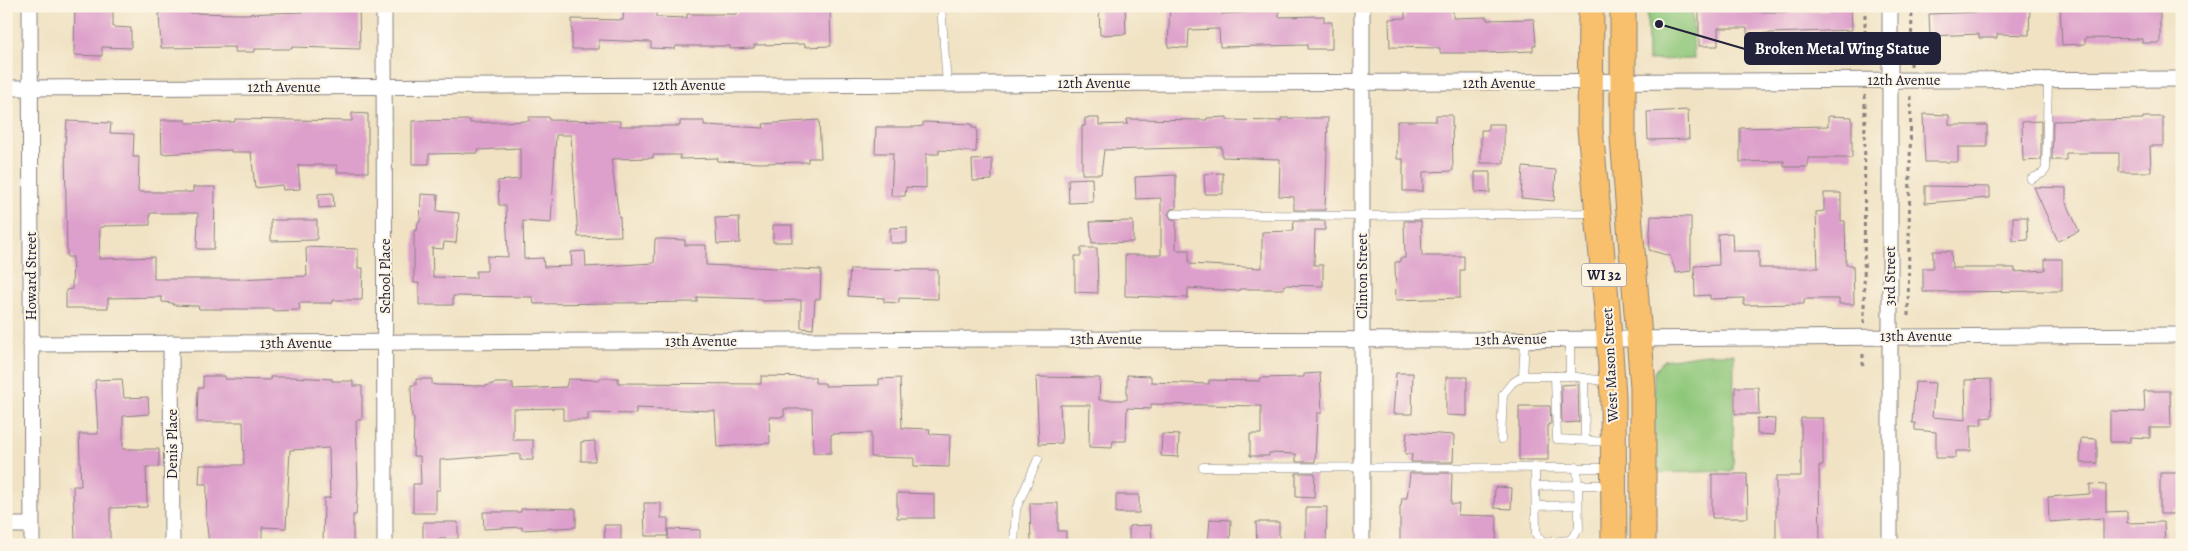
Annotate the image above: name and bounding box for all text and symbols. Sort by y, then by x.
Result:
callout: Broken Metal Wing Statue [1745,33,1940,64]
text: Broken Metal Wing Statue [1755,38,1929,60]
street label: 12th Avenue [1868,70,1941,90]
street label: 12th Avenue [1058,73,1131,93]
street label: 12th Avenue [1463,73,1536,93]
street label: 12th Avenue [653,75,726,95]
street label: 12th Avenue [248,77,321,97]
street label: Howard Street [21,231,41,321]
street label: Clinton Street [1352,233,1372,319]
street label: School Place [375,238,395,314]
street label: 3rd Street [1880,246,1900,306]
road number: WI 32 [1582,264,1626,286]
street label: West Mason Street [1597,307,1623,424]
street label: 13th Avenue [1880,326,1952,346]
street label: 13th Avenue [1475,328,1547,350]
street label: 13th Avenue [1070,329,1142,349]
street label: 13th Avenue [665,331,737,351]
street label: 13th Avenue [260,333,332,353]
street label: Denis Place [162,408,182,479]

